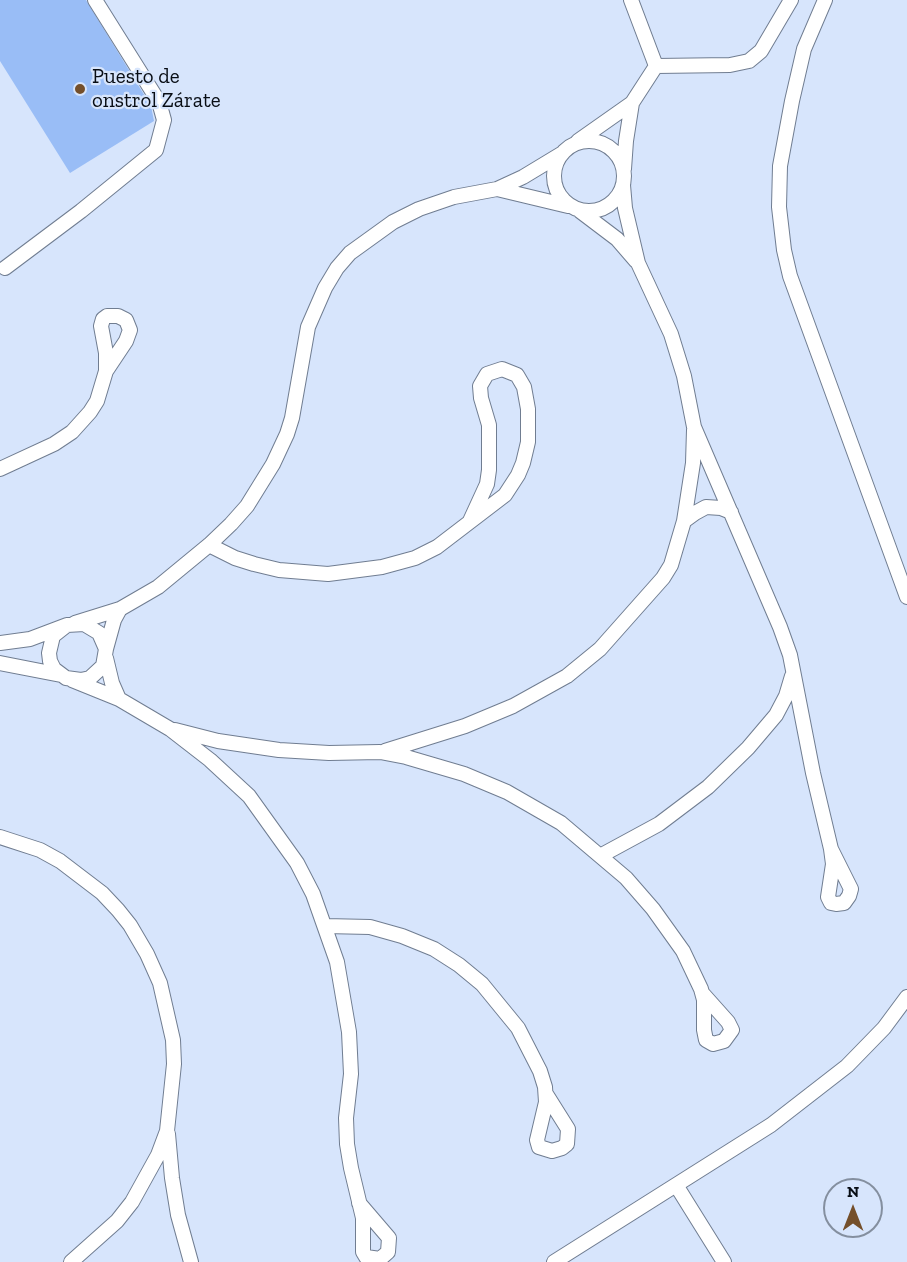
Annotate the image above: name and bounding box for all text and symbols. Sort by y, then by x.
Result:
place label: Puesto de onstrol Zárate [92,64,221,114]
marker: Puesto de onstrol Zárate [73,82,87,96]
north arrow [823,1178,883,1238]
text: N [847,1182,859,1201]

